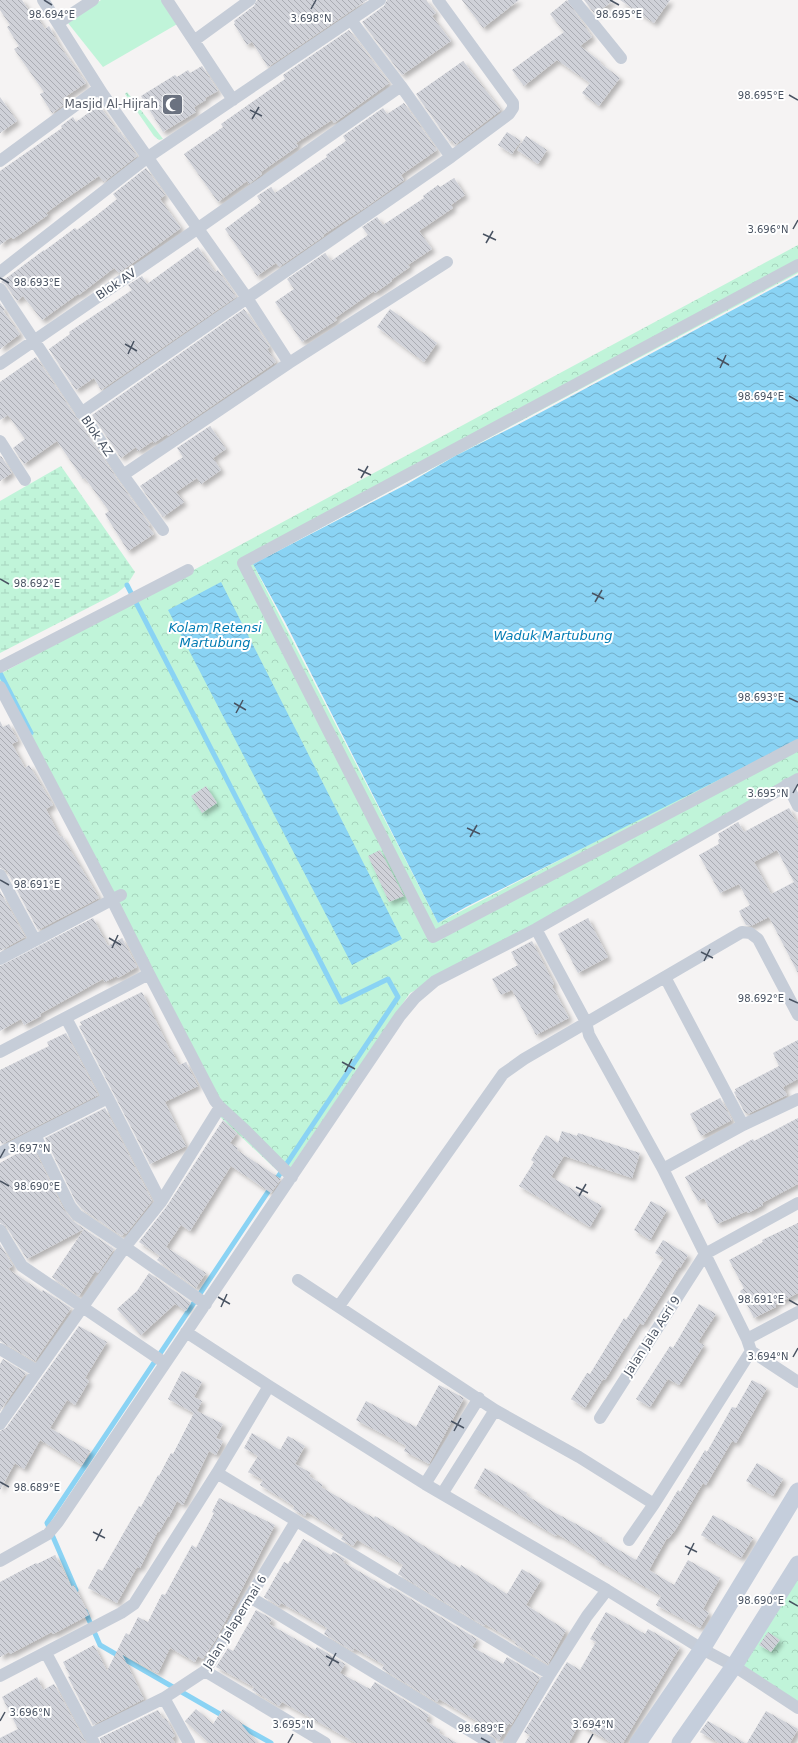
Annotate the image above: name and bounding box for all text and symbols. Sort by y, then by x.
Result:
text: 98.694°E [29,9,75,20]
text: 98.695°E [596,9,642,20]
text: 3.698°N [290,13,332,24]
text: 98.695°E [738,90,784,101]
mosque icon: Masjid Al-Hijrah [160,91,186,117]
place label: Masjid Al-Hijrah [64,97,158,111]
text: 3.696°N [747,224,789,235]
street label: Blok AV [93,265,139,302]
text: 98.693°E [14,277,60,288]
text: 98.694°E [738,391,784,402]
street label: Blok AZ [78,413,116,459]
text: 98.692°E [14,578,60,589]
water label: Kolam Retensi Martubung [168,620,262,650]
water label: Waduk Martubung [493,628,613,643]
text: 98.693°E [738,692,784,703]
text: 3.695°N [747,788,789,799]
text: 98.691°E [14,879,60,890]
text: 98.692°E [738,993,784,1004]
text: 3.697°N [9,1143,51,1154]
text: 98.690°E [14,1181,60,1192]
street label: Jalan Jala Asri 9 [620,1293,683,1379]
text: 98.691°E [738,1294,784,1305]
text: 3.694°N [747,1351,789,1362]
text: 98.689°E [14,1482,60,1493]
street label: Jalan Jalapermai 6 [200,1572,270,1672]
text: 98.690°E [738,1595,784,1606]
text: 3.696°N [9,1707,51,1718]
text: 3.695°N [272,1719,314,1730]
text: 3.694°N [572,1719,614,1730]
text: 98.689°E [458,1723,504,1734]

